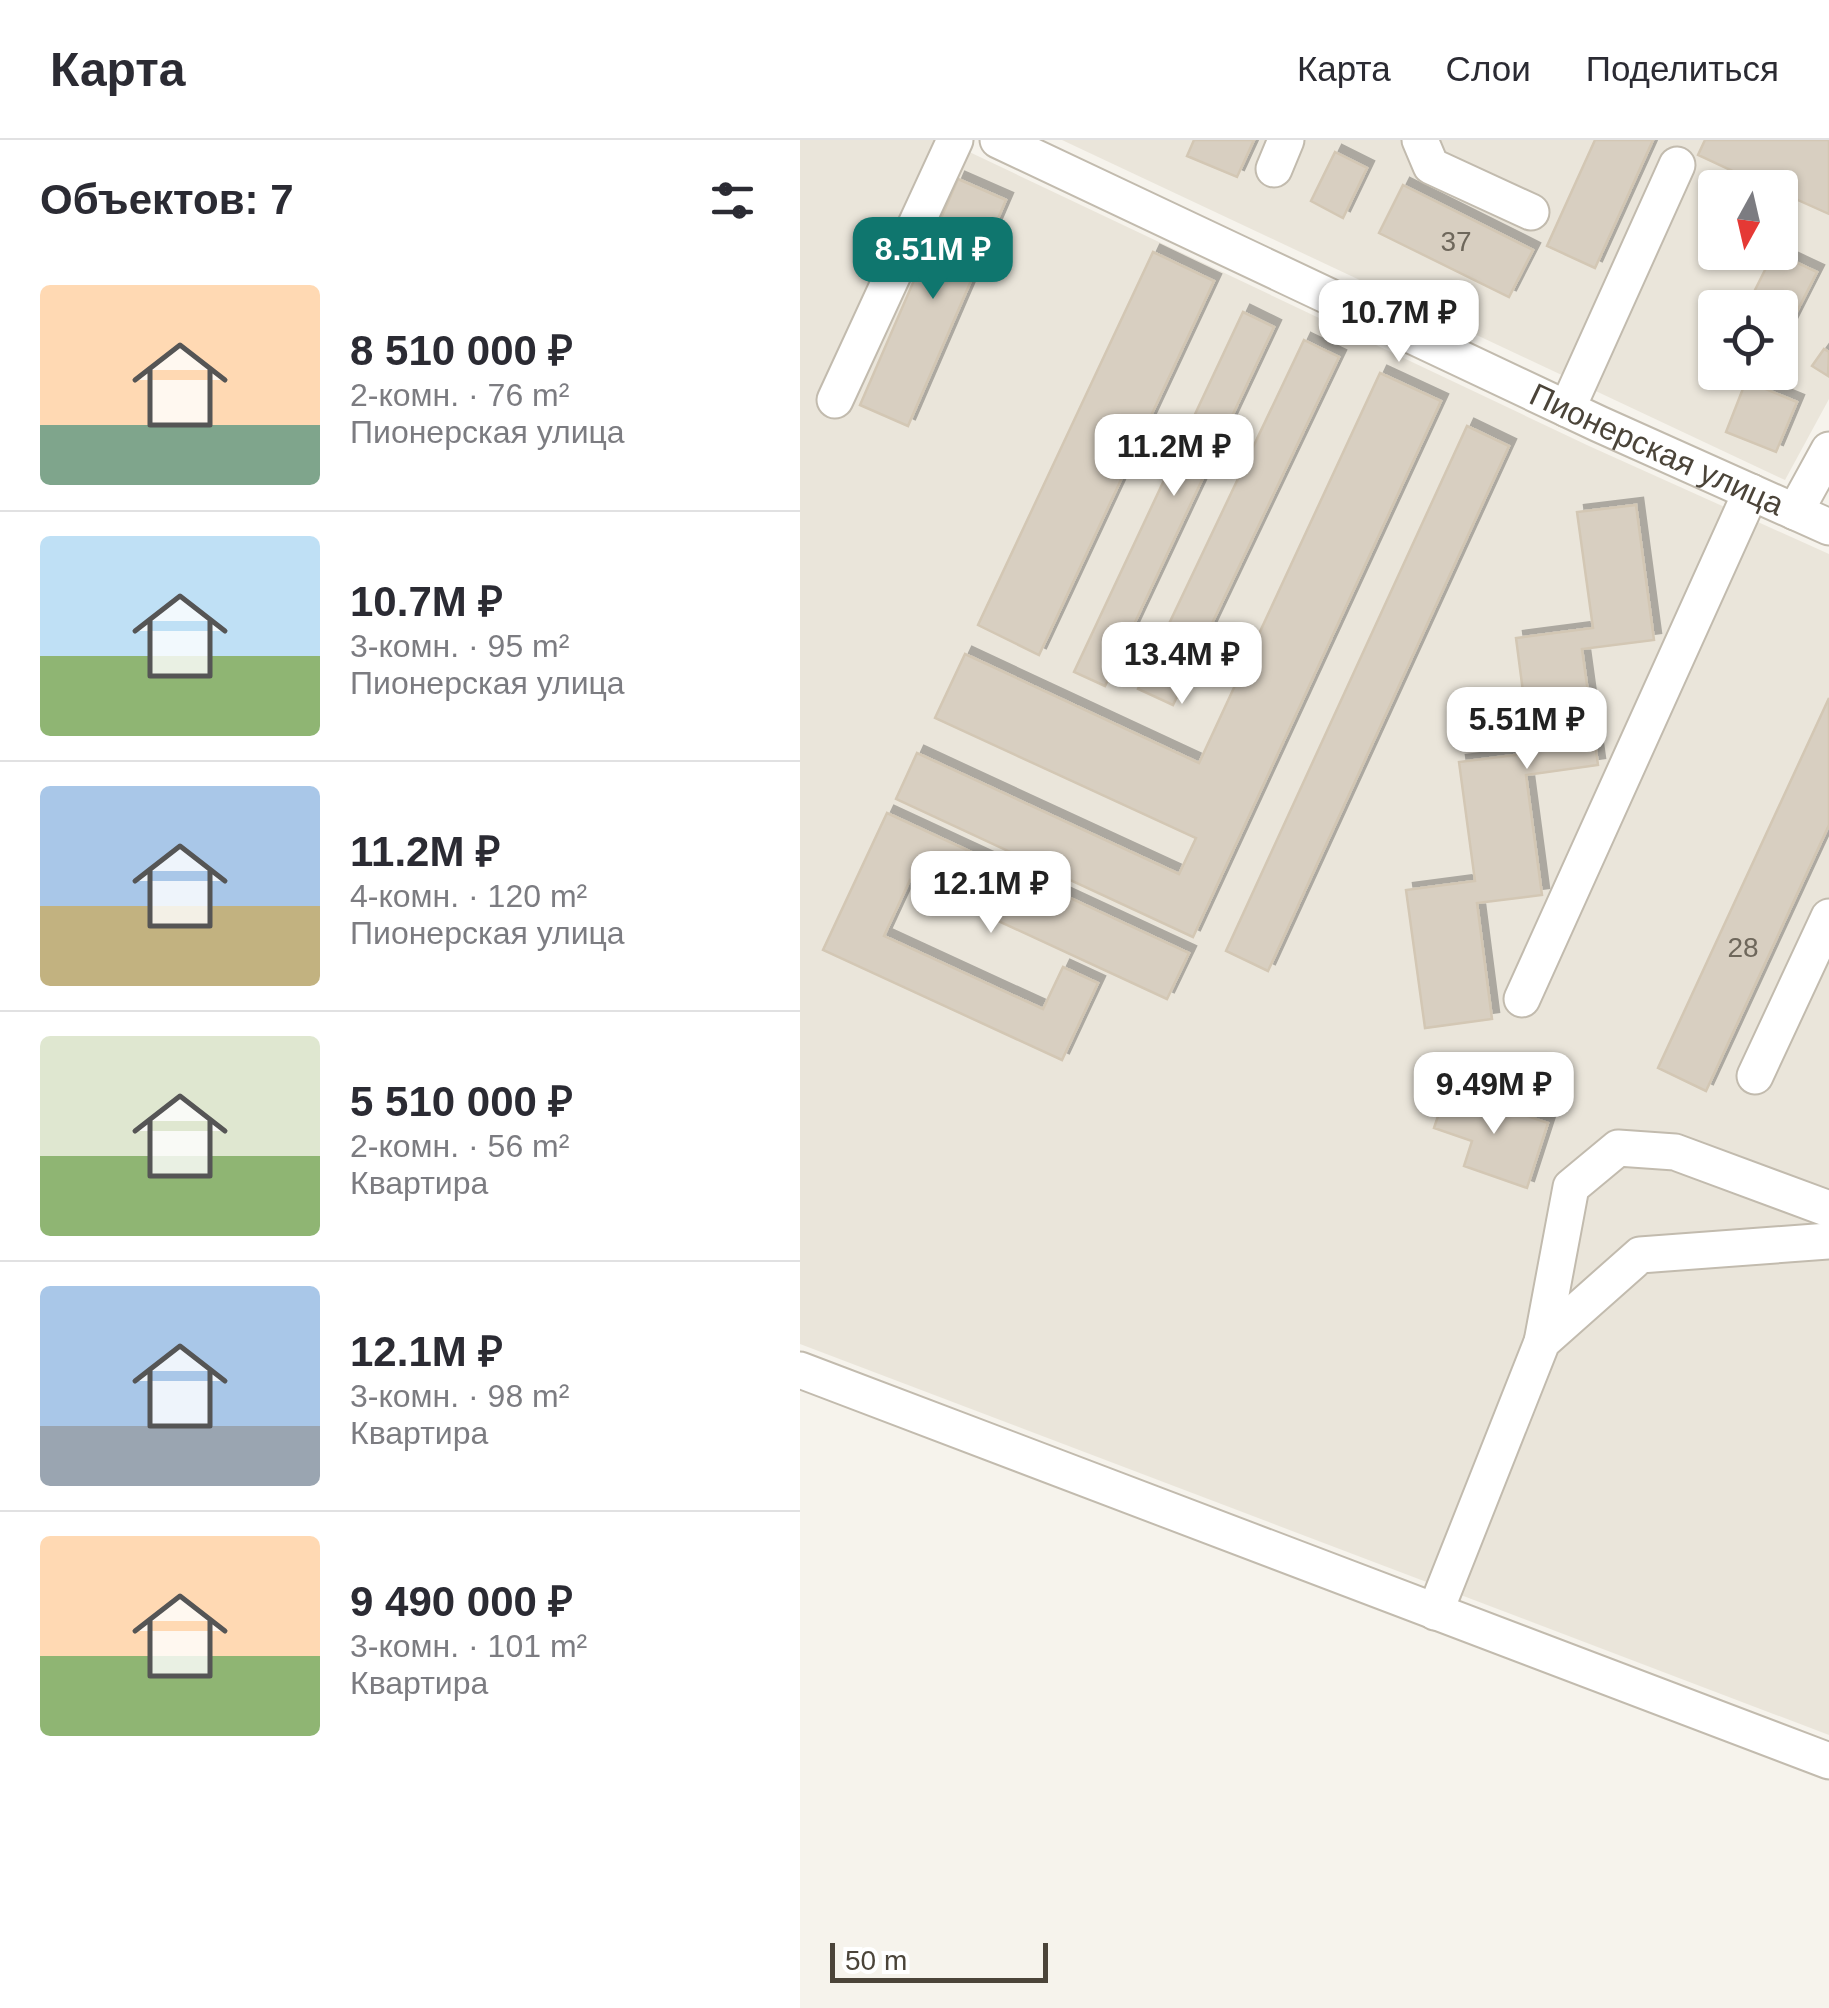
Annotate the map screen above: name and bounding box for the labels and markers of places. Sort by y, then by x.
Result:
pin: 8.51M ₽ [841,217,1025,302]
pin: 10.7M ₽ [1307,280,1491,365]
pin: 11.2M ₽ [1082,414,1266,499]
pin: 13.4M ₽ [1090,622,1274,707]
pin: 5.51M ₽ [1435,687,1619,772]
pin: 12.1M ₽ [899,851,1083,936]
pin: 9.49M ₽ [1402,1052,1586,1137]

